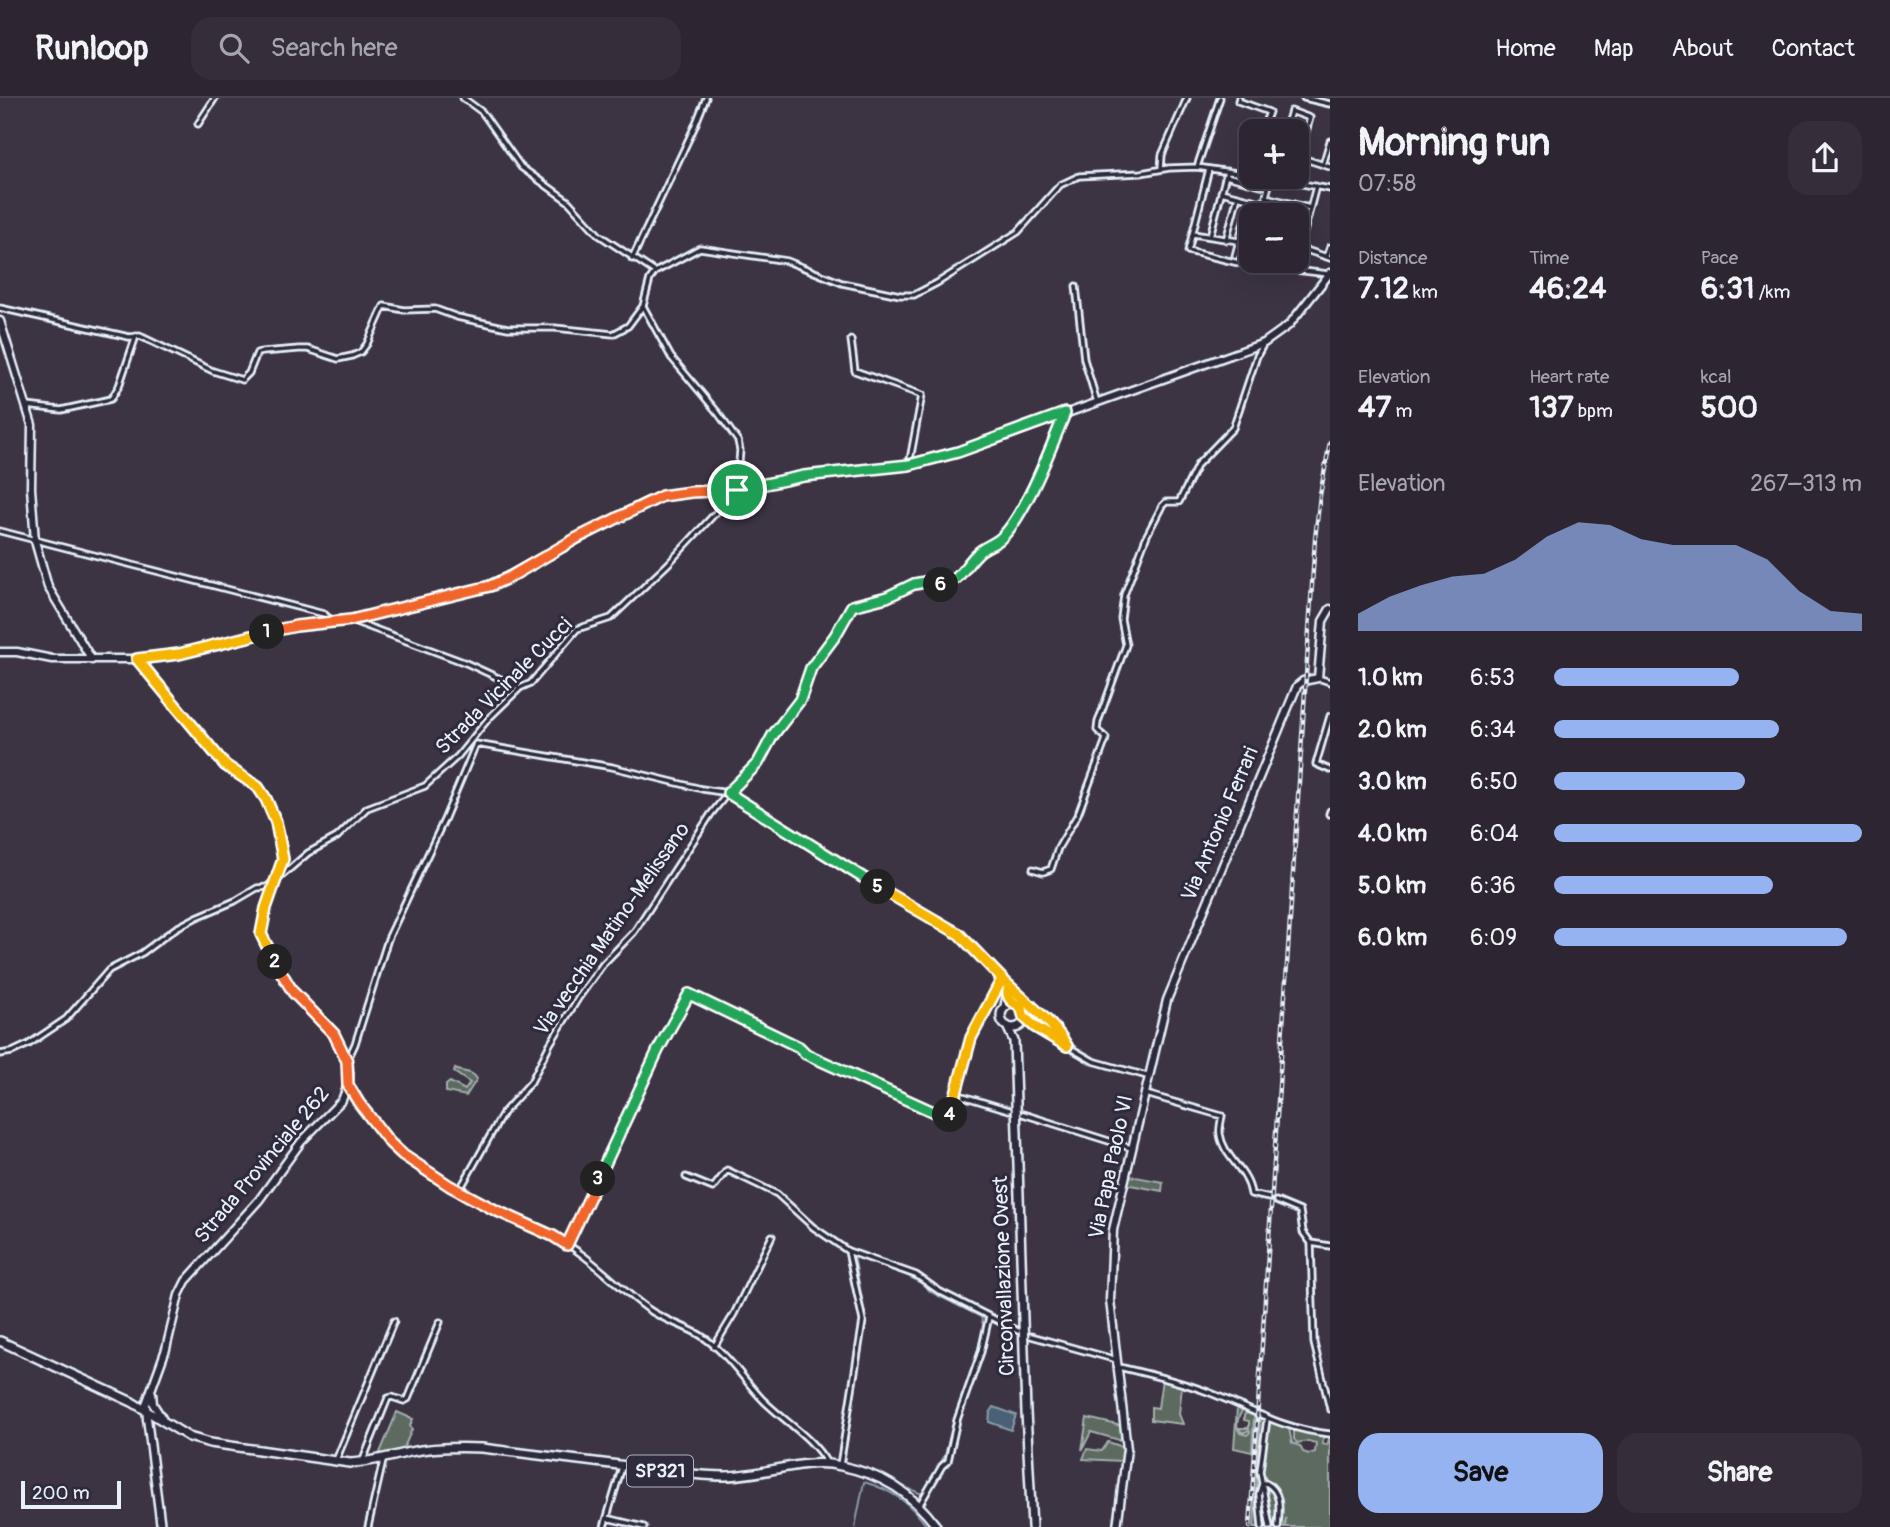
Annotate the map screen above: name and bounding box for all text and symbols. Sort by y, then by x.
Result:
search box [191,17,681,80]
text: Runloop [35,28,149,69]
icon: search [215,29,253,67]
text: Search here [271,32,398,64]
text: Home [1495,34,1556,63]
text: Map [1594,34,1634,63]
text: About [1672,34,1734,63]
text: Contact [1772,34,1855,63]
map controls [1239,119,1309,273]
button: + [1239,119,1309,189]
text: Morning run [1358,119,1550,167]
button: share [1788,121,1862,195]
text: 07:58 [1358,169,1416,198]
button: − [1239,203,1309,273]
text: Distance [1358,246,1427,270]
text: Time [1529,246,1569,270]
text: Pace [1701,246,1738,270]
text: 7.12 [1358,270,1409,307]
text: 46:24 [1529,270,1606,307]
text: 6:31 [1701,270,1755,307]
text: km [1409,280,1438,304]
text: /km [1755,280,1790,304]
text: Elevation [1358,365,1430,389]
text: Heart rate [1529,365,1609,389]
text: kcal [1701,365,1732,389]
text: 47 [1358,389,1391,426]
text: 137 [1529,389,1574,426]
text: 500 [1701,389,1758,426]
text: m [1391,399,1412,423]
text: bpm [1574,399,1613,423]
pin [707,460,767,520]
text: Elevation [1358,469,1446,498]
text: 267–313 m [1750,469,1862,498]
icon: arrive [718,471,756,509]
pin: 6 [923,568,958,602]
text: 6 [935,572,946,596]
street label: Strada Vicinale Cucci [430,611,579,760]
pin: 1 [250,614,284,650]
text: 1 [263,619,270,643]
text: 1.0 km [1358,663,1423,692]
text: 6:53 [1470,663,1515,692]
text: 2.0 km [1358,715,1427,744]
text: 6:34 [1470,715,1516,744]
street label: Via Antonio Ferrari [1175,742,1265,905]
text: 3.0 km [1358,767,1427,796]
text: 6:50 [1470,767,1518,796]
street label: Via vecchia Matino-Melissano [528,817,696,1041]
text: 4.0 km [1358,819,1427,848]
text: 6:04 [1470,819,1519,848]
pin: 5 [860,870,896,904]
text: 5.0 km [1358,871,1426,900]
text: 6:36 [1470,871,1516,900]
text: 5 [872,874,883,898]
text: 6.0 km [1358,923,1427,952]
text: 6:09 [1470,923,1517,952]
pin: 2 [258,944,292,980]
text: 2 [269,949,280,973]
street label: Strada Provinciale 262 [188,1081,336,1249]
street label: Via Papa Paolo VI [1083,1093,1139,1241]
pin: 4 [932,1098,968,1132]
text: 4 [944,1102,955,1126]
pin: 3 [580,1162,616,1196]
text: 3 [592,1166,603,1190]
street label: Circonvallazione Ovest [987,1175,1021,1377]
button: Save [1358,1433,1603,1513]
button: Share [1617,1433,1862,1513]
road number: SP321 [627,1456,693,1486]
scale bar [21,1478,121,1510]
text: 200 m [32,1481,90,1505]

